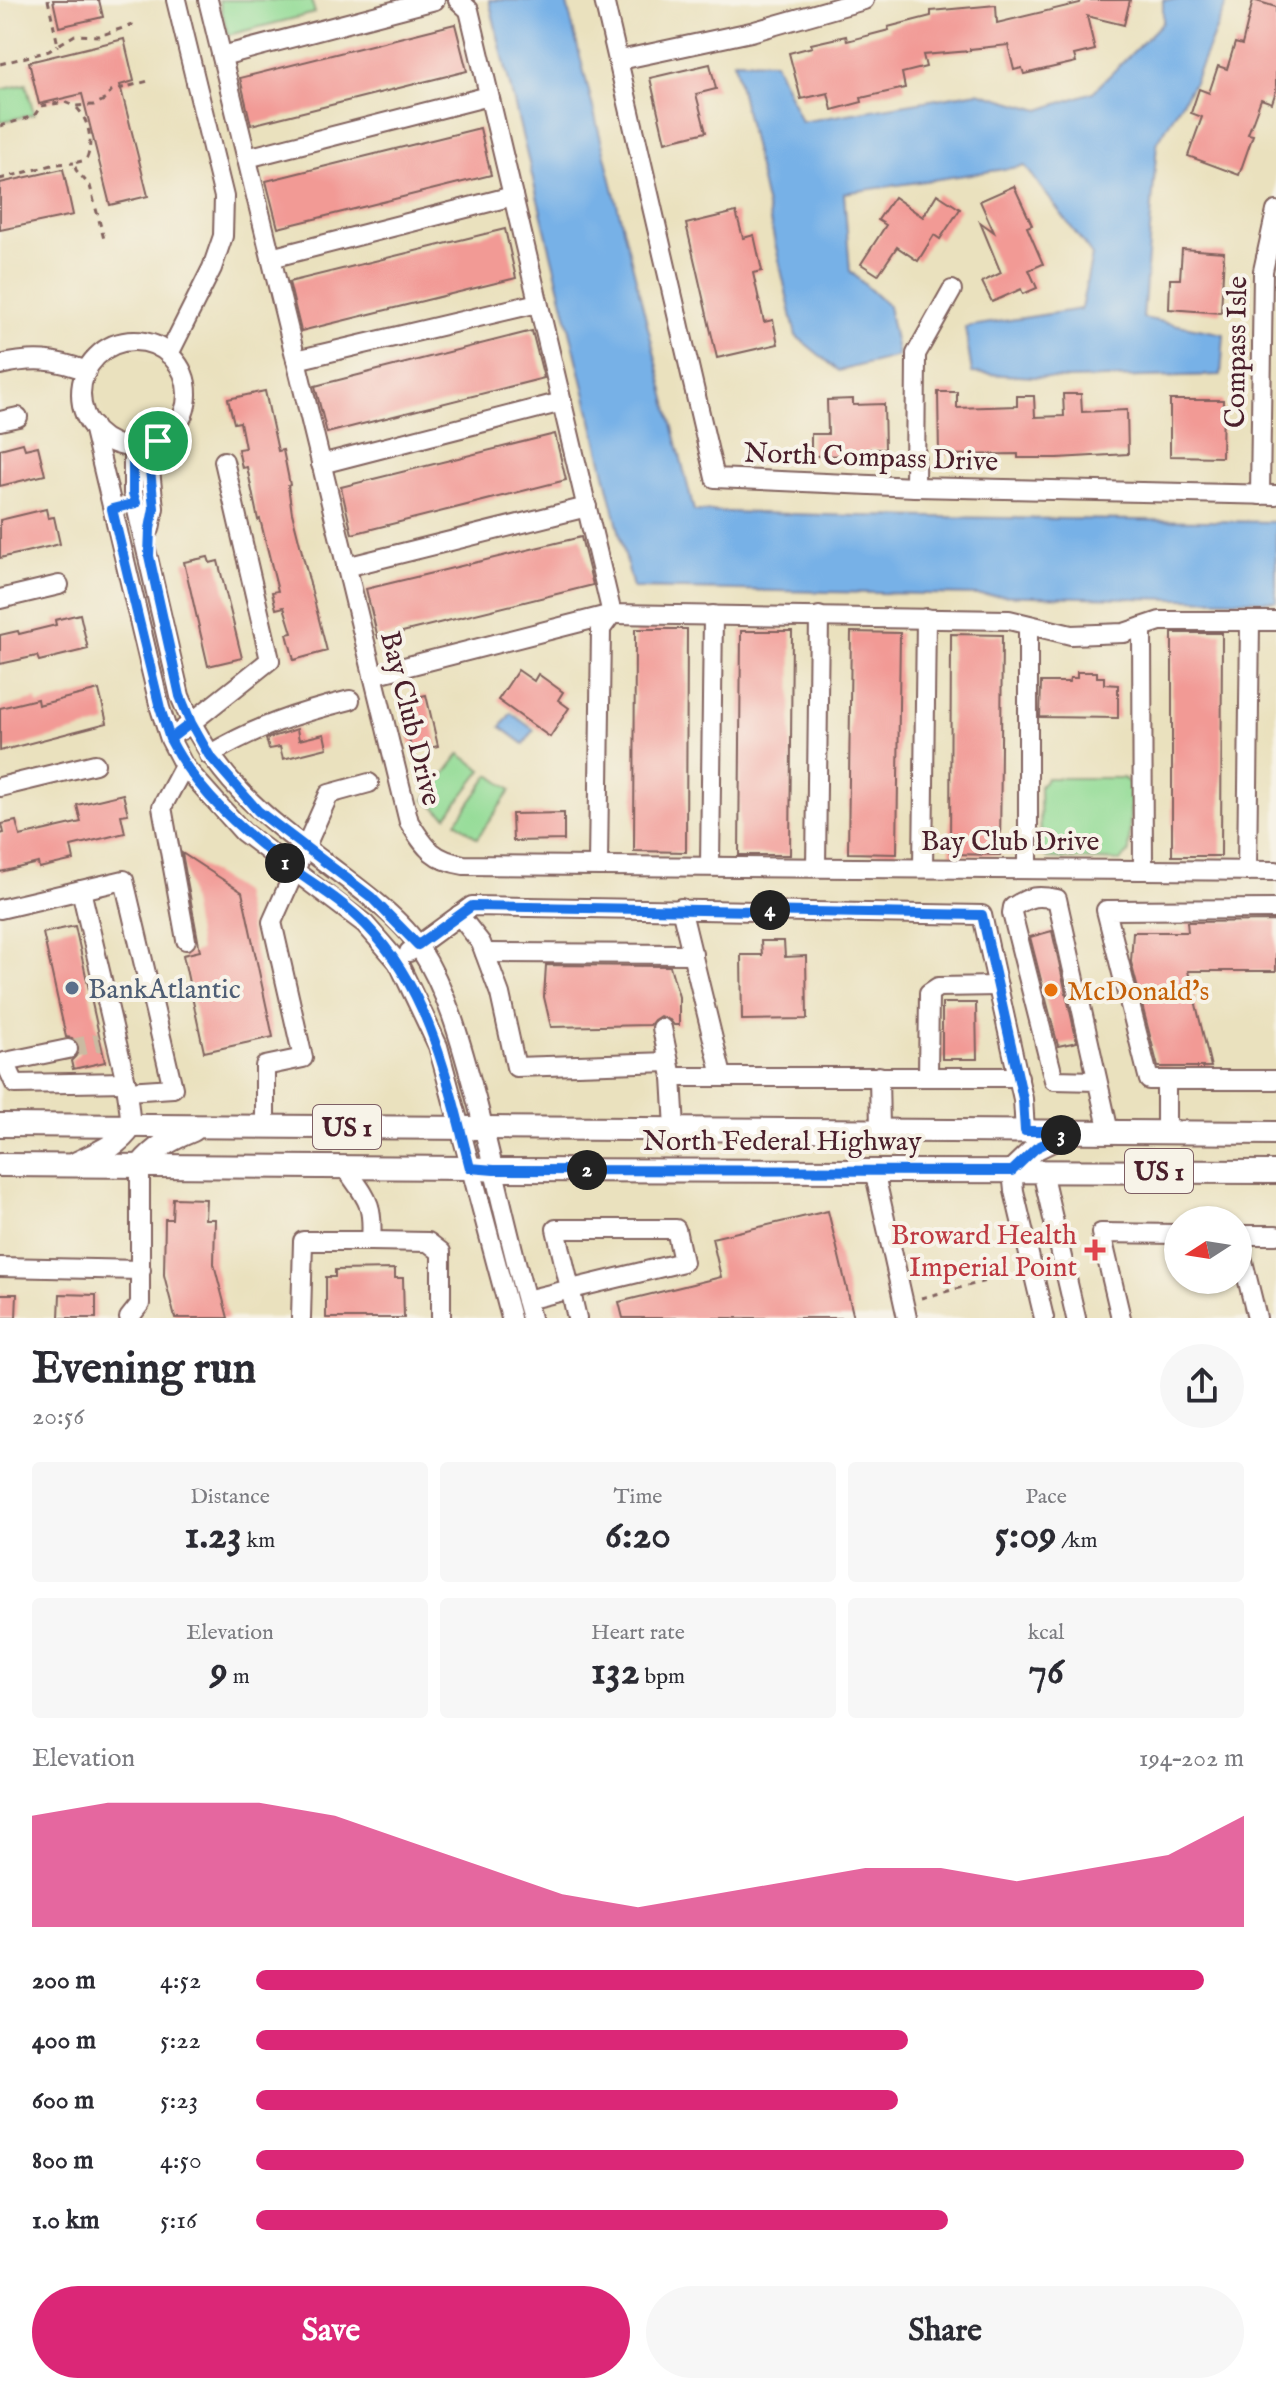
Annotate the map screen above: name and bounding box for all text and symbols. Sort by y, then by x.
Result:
street label: Compass Isle [1219,276,1256,428]
pin [124,407,192,475]
icon: arrive [136,419,180,463]
street label: North Compass Drive [743,437,999,480]
street label: Bay Club Drive [371,628,448,810]
street label: Bay Club Drive [921,825,1099,860]
pin: 1 [265,843,305,883]
text: 1 [281,849,289,877]
pin: 4 [750,890,790,930]
text: 4 [765,896,775,924]
place label: BankAtlantic [88,973,241,1008]
place label: McDonald's [1067,975,1209,1010]
marker: BankAtlantic [63,979,81,997]
marker: McDonald's [1042,981,1060,999]
road number: US 1 [313,1105,381,1149]
pin: 3 [1041,1115,1081,1155]
text: 3 [1057,1121,1065,1149]
street label: North Federal Highway [643,1125,922,1160]
road number: US 1 [1125,1149,1193,1193]
pin: 2 [567,1150,607,1190]
text: 2 [582,1156,592,1184]
north arrow [1164,1206,1252,1294]
map controls [1164,1206,1252,1294]
place label: Broward Health Imperial Point [891,1219,1077,1286]
marker: Broward Health Imperial Point [1084,1239,1106,1261]
text: Evening run [32,1342,256,1398]
button: share [1160,1344,1244,1428]
text: 20:56 [32,1400,84,1433]
text: Distance [190,1483,270,1511]
text: Time [614,1483,662,1511]
text: Pace [1025,1483,1067,1511]
text: 1.23 [185,1511,242,1562]
text: 6:20 [605,1511,671,1562]
text: 5:09 [994,1511,1057,1562]
text: km [242,1527,275,1555]
text: /km [1057,1527,1098,1555]
text: Elevation [186,1619,274,1647]
text: Heart rate [591,1619,685,1647]
text: kcal [1028,1619,1064,1647]
text: 9 [210,1647,228,1698]
text: 132 [591,1647,640,1698]
text: 76 [1028,1647,1064,1698]
text: m [228,1663,250,1691]
text: bpm [640,1663,685,1691]
text: Elevation [32,1742,135,1775]
text: 194–202 m [1139,1742,1244,1775]
text: 200 m [32,1964,96,1997]
text: 4:52 [160,1964,201,1997]
text: 400 m [32,2024,96,2057]
text: 5:22 [160,2024,201,2057]
text: 600 m [32,2084,94,2117]
text: 5:23 [160,2084,198,2117]
text: 800 m [32,2144,94,2177]
text: 4:50 [160,2144,202,2177]
text: 1.0 km [32,2204,100,2237]
text: 5:16 [160,2204,197,2237]
button: Save [32,2286,630,2378]
button: Share [646,2286,1244,2378]

